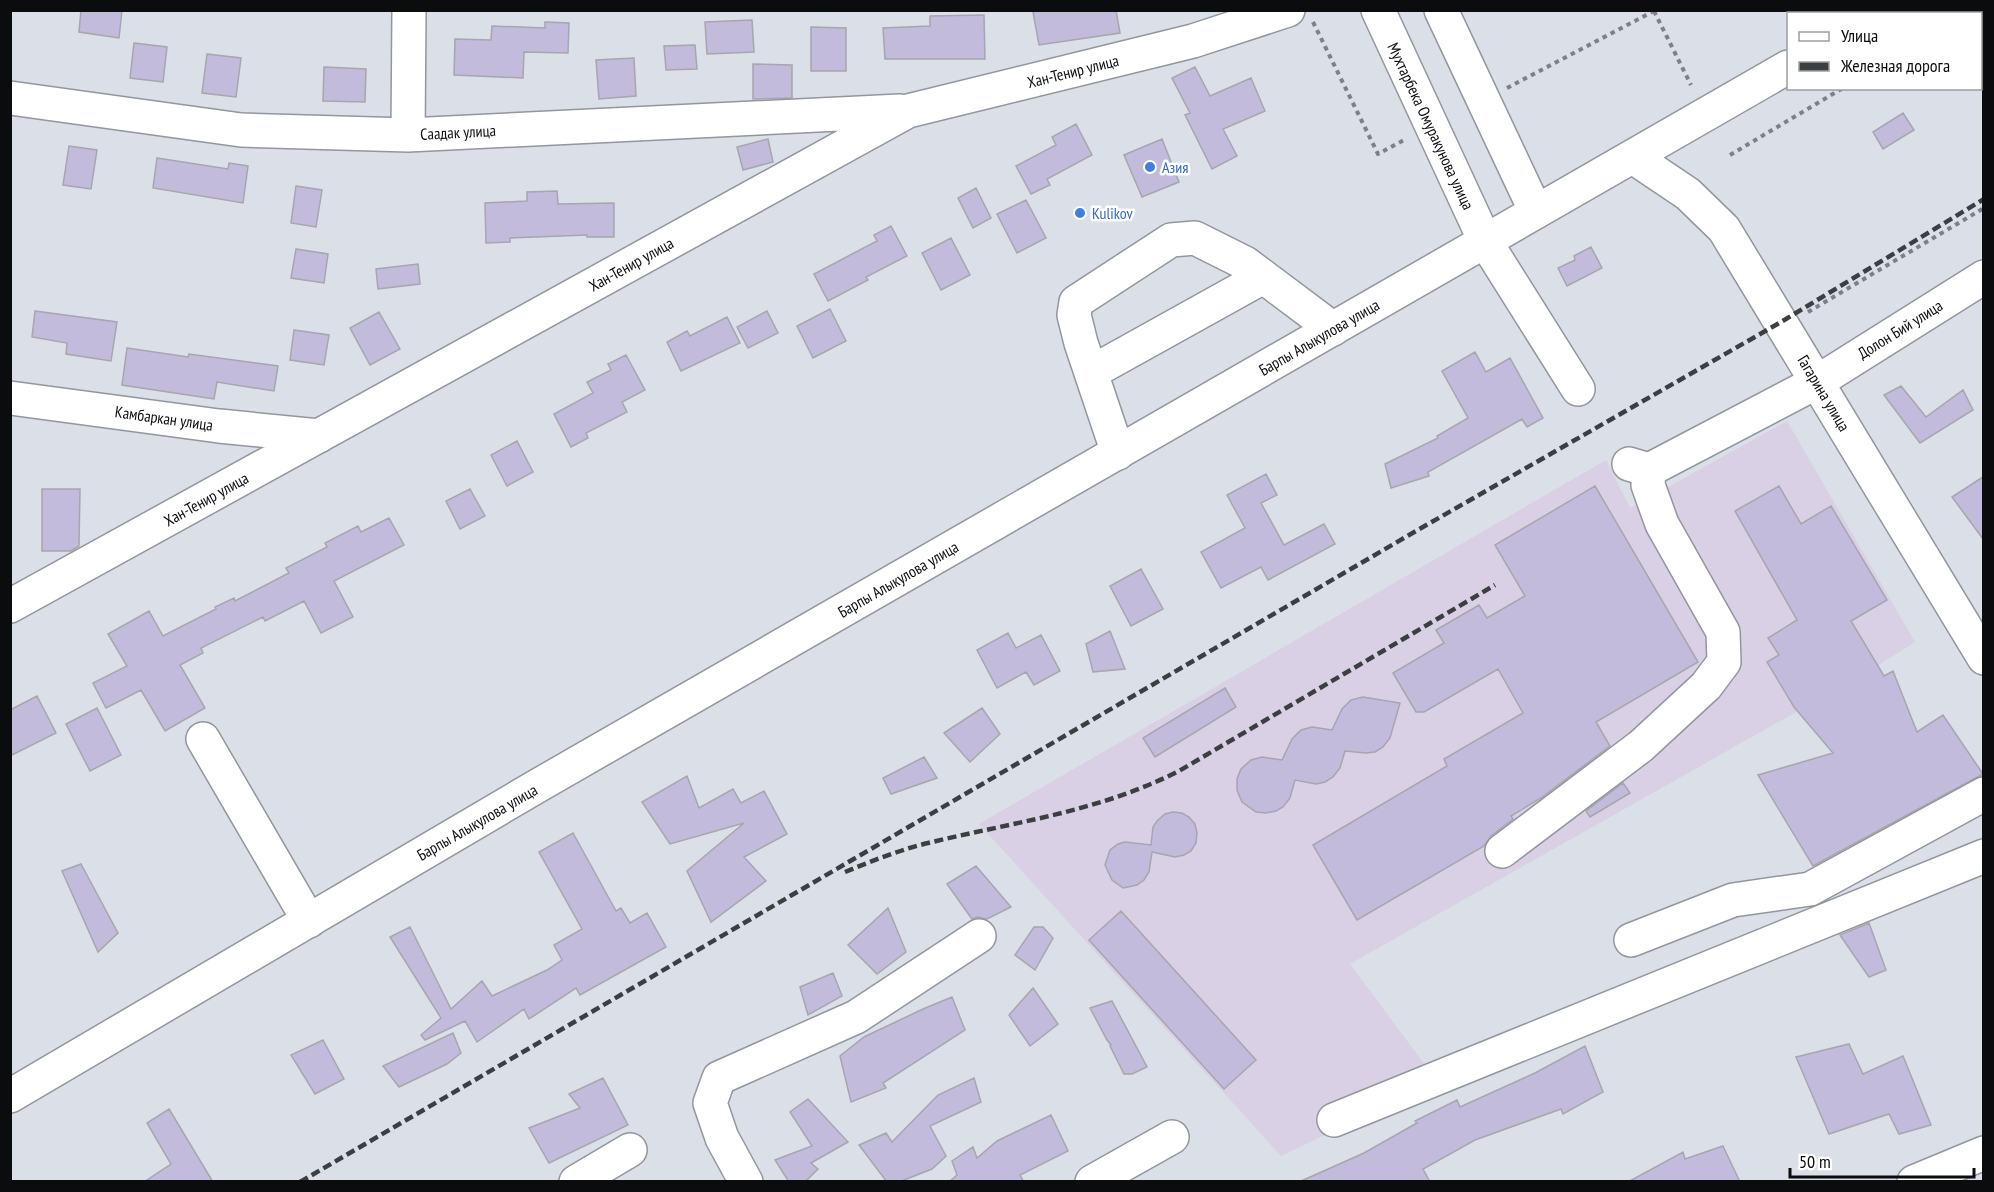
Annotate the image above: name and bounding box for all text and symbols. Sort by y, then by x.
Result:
legend [1787,12,1982,90]
text: Улица [1841,24,1878,47]
street label: Мухтарбека Омуракунова улица [1383,39,1479,213]
street label: Хан-Тенир улица [1025,50,1121,92]
text: Железная дорога [1840,54,1950,77]
street label: Саадак улица [420,120,496,144]
place label: Азия [1162,157,1188,177]
marker: Азия [1143,160,1157,174]
place label: Kulikov [1092,203,1133,223]
marker: Kulikov [1073,206,1087,220]
street label: Хан-Тенир улица [585,233,677,295]
street label: Барпы Алыкулова улица [1255,294,1383,380]
street label: Долон Бий улица [1854,295,1946,363]
street label: Гагарина улица [1793,351,1855,435]
street label: Камбаркан улица [114,401,214,435]
street label: Хан-Тенир улица [160,468,252,530]
street label: Барпы Алыкулова улица [834,536,962,622]
street label: Барпы Алыкулова улица [413,779,541,865]
scale bar [1790,1141,1974,1179]
text: 50 m [1799,1150,1831,1173]

